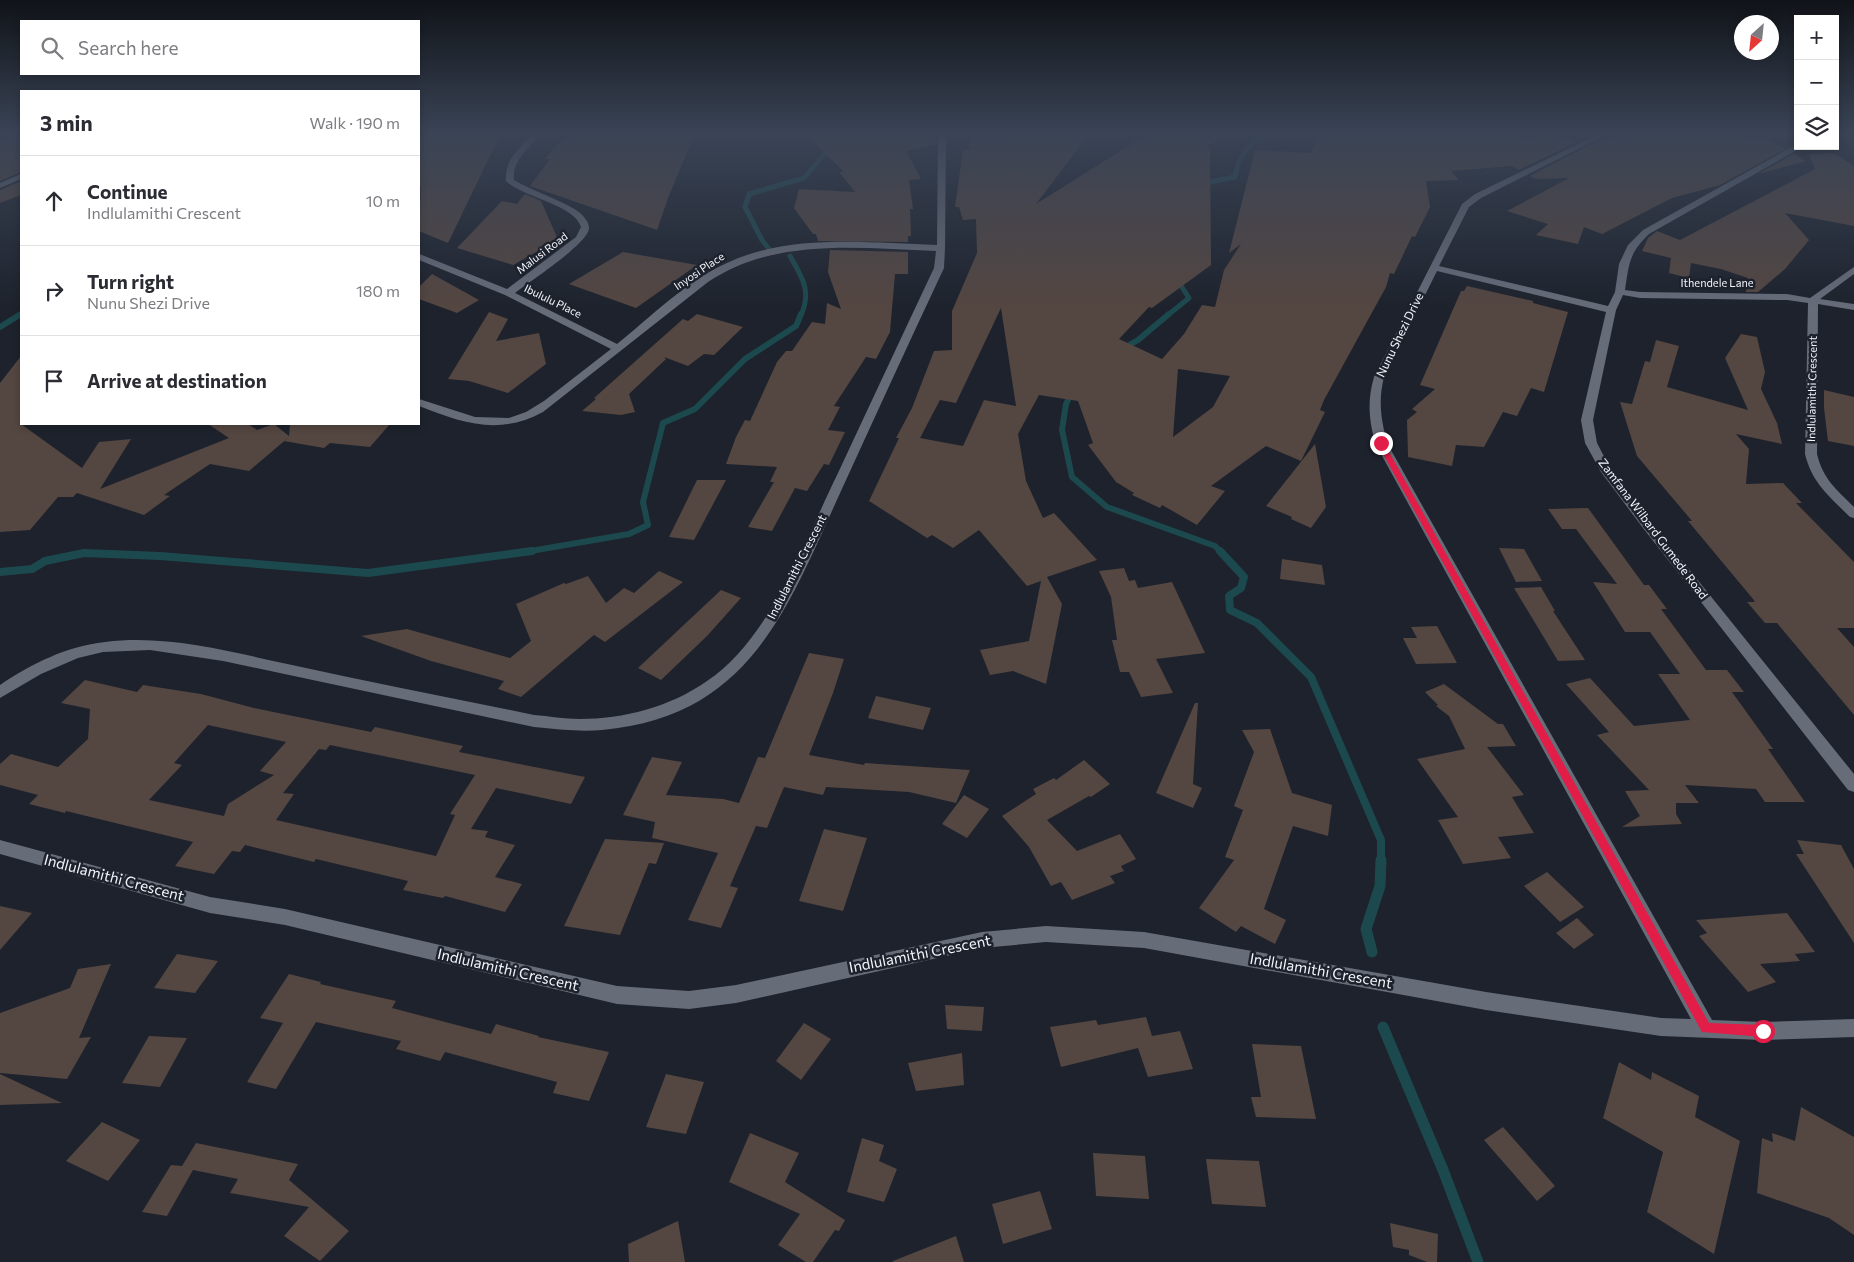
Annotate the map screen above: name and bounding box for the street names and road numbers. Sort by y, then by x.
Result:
street label: Malusi Road [514,229,570,276]
street label: Inyosi Place [671,249,726,292]
street label: Ithendele Lane [1680,276,1754,289]
street label: Ibululu Place [522,281,584,320]
street label: Nunu Shezi Drive [1373,290,1426,379]
street label: Indlulamithi Crescent [1804,335,1819,442]
street label: Zamfana Wilbard Gumede Road [1596,455,1711,602]
street label: Indlulamithi Crescent [764,512,829,621]
street label: Indlulamithi Crescent [42,850,186,904]
street label: Indlulamithi Crescent [847,930,992,976]
street label: Indlulamithi Crescent [436,944,581,994]
street label: Indlulamithi Crescent [1248,949,1394,991]

